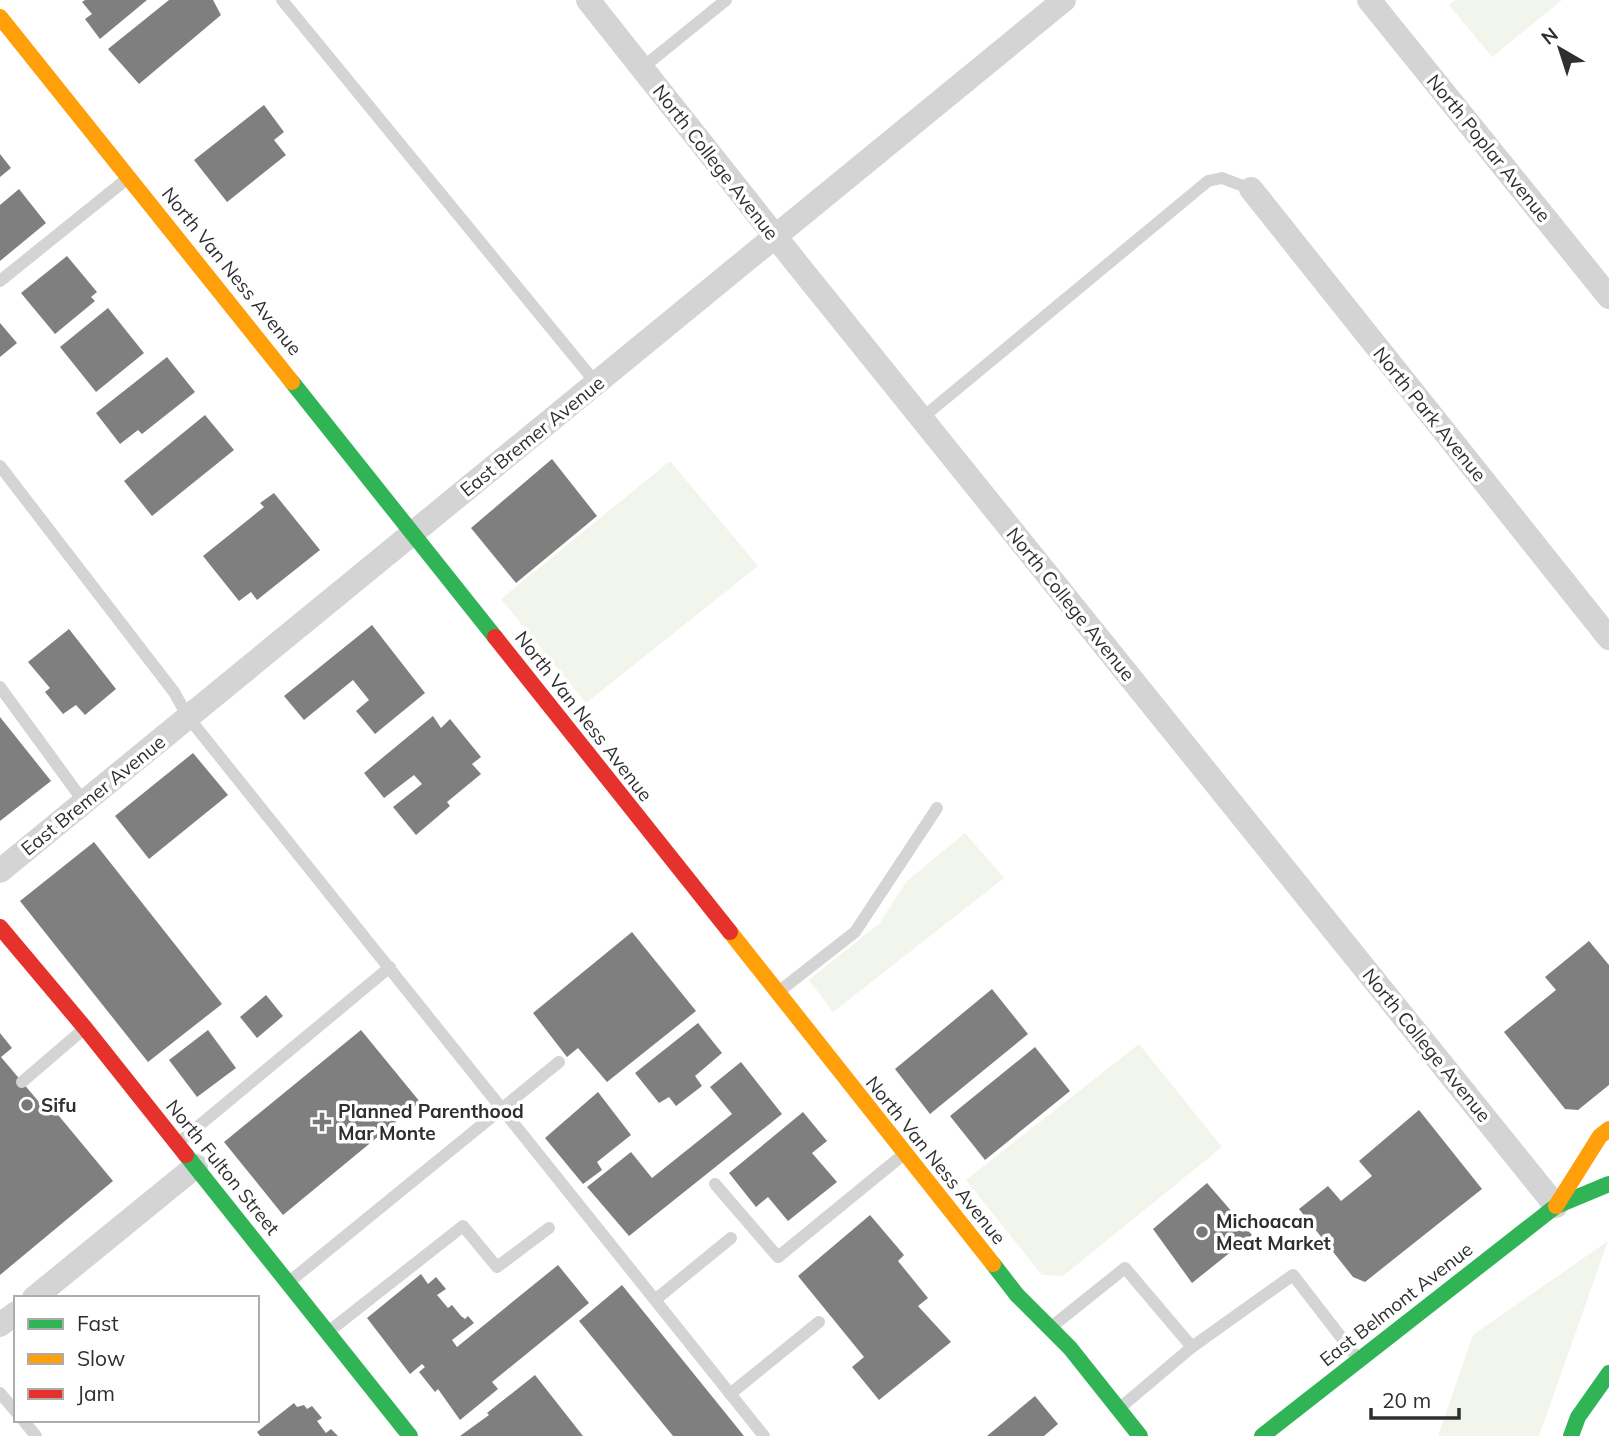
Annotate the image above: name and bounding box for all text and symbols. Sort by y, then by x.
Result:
north arrow [1525,14,1595,84]
text: N [1536,22,1562,50]
street label: North Poplar Avenue [1422,69,1556,227]
street label: North College Avenue [648,79,784,245]
street label: North Van Ness Avenue [157,182,307,360]
street label: North Park Avenue [1368,342,1492,486]
street label: East Bremer Avenue [455,371,609,501]
street label: North College Avenue [1002,522,1140,686]
street label: North Van Ness Avenue [510,626,658,806]
street label: East Bremer Avenue [16,730,170,860]
street label: North College Avenue [1358,963,1496,1127]
street label: North Van Ness Avenue [861,1071,1011,1249]
place label: Sifu [41,1093,77,1117]
street label: North Fulton Street [161,1094,285,1240]
marker: Sifu [19,1097,35,1113]
place label: Planned Parenthood Mar Monte [338,1099,524,1145]
marker: Planned Parenthood Mar Monte [312,1112,332,1132]
place label: Michoacan Meat Market [1216,1209,1331,1255]
marker: Michoacan Meat Market [1194,1224,1210,1240]
street label: East Belmont Avenue [1315,1237,1477,1371]
legend [14,1296,259,1422]
text: Fast [77,1310,119,1336]
text: Slow [77,1345,125,1371]
scale bar [1371,1376,1458,1420]
text: Jam [77,1380,115,1406]
text: 20 m [1382,1387,1431,1413]

